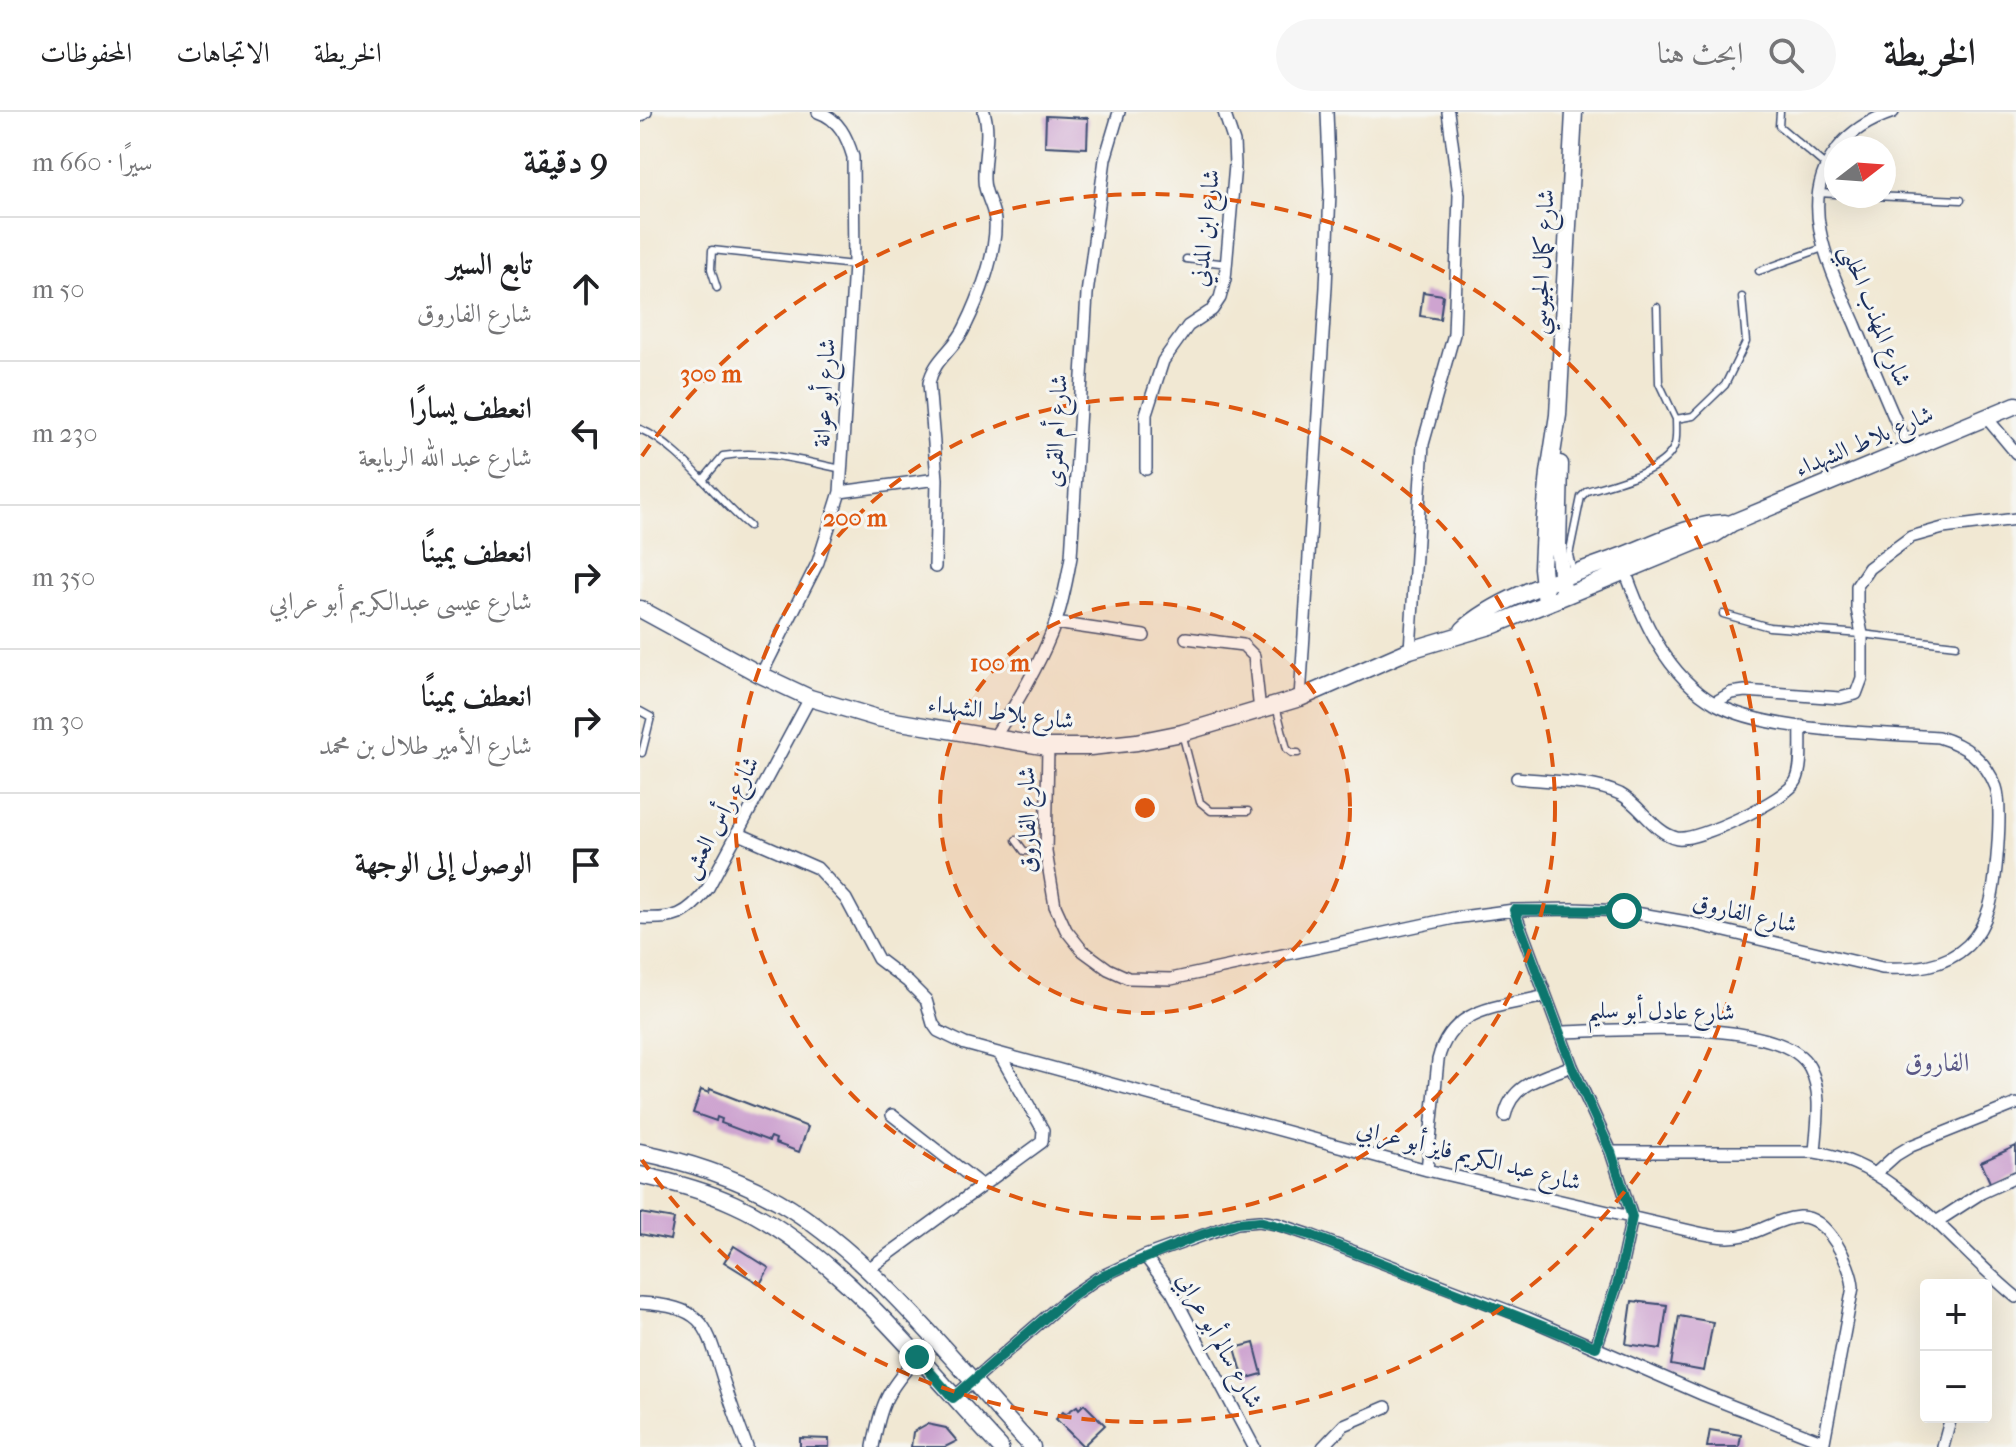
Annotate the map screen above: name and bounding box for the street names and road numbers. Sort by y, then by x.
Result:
street label: شارع ابن المدني [1185,168,1231,289]
street label: شارع كمال الجيوسي [1524,188,1568,336]
street label: شارع المهذب الحلبي [1827,240,1917,393]
street label: شارع أبو عوانة [804,338,847,448]
street label: شارع أم القرى [1036,373,1080,489]
street label: شارع بلاط الشهداء [1791,399,1940,488]
street label: شارع بلاط الشهداء [925,689,1076,741]
street label: شارع رأس العش [672,750,770,886]
street label: شارع الفاروق [1012,766,1048,873]
street label: شارع الفاروق [1689,887,1800,944]
street label: شارع عادل أبو سليم [1587,993,1735,1036]
street label: شارع عبد الكريم فايز أبو عرابي [1352,1111,1585,1203]
street label: شارع سالم أبو عرابي [1165,1266,1271,1416]

